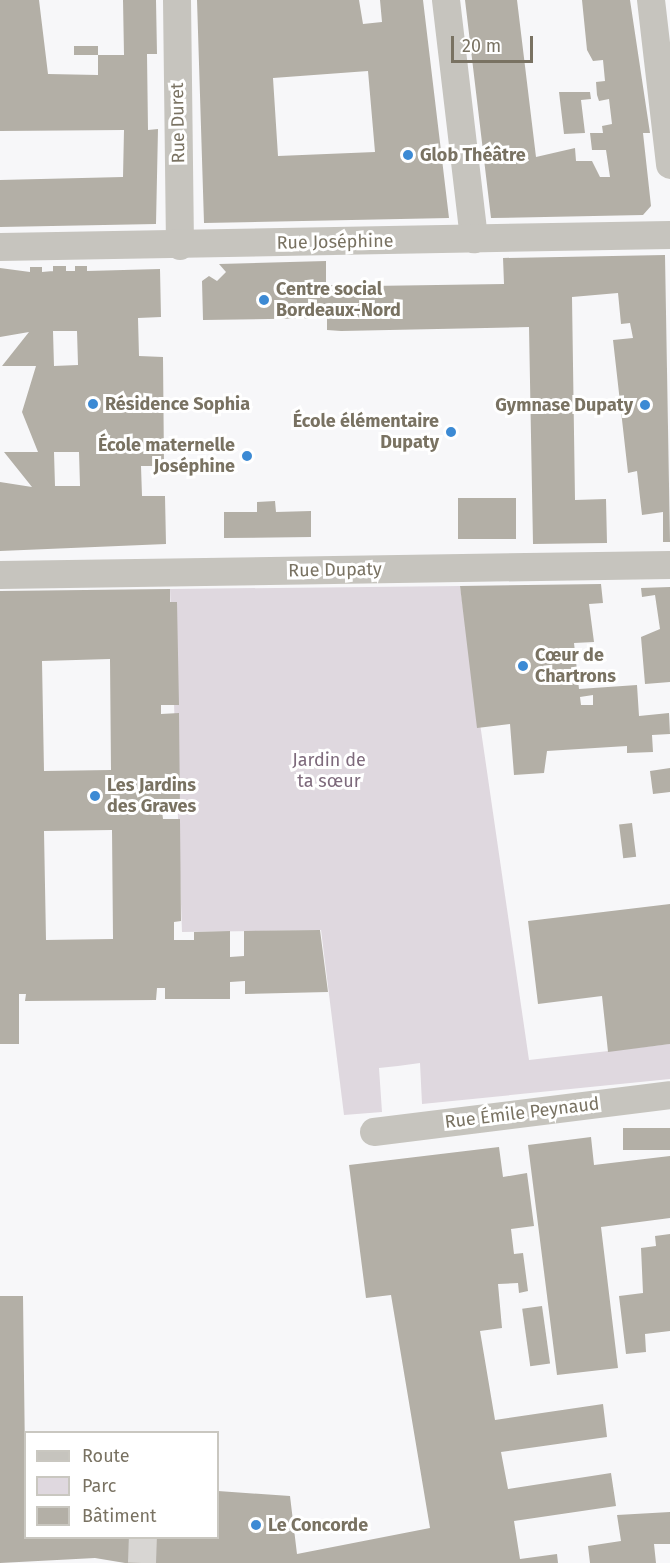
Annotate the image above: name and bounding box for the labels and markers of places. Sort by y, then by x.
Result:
place label: Glob Théâtre [420,144,526,166]
marker: Glob Théâtre [401,148,415,162]
place label: Centre social Bordeaux-Nord [276,279,401,322]
marker: Centre social Bordeaux-Nord [257,293,271,307]
place label: Résidence Sophia [105,393,250,415]
place label: Gymnase Dupaty [495,394,633,416]
marker: Résidence Sophia [86,397,100,411]
marker: Gymnase Dupaty [638,398,652,412]
place label: École élémentaire Dupaty [293,411,439,454]
marker: École élémentaire Dupaty [444,425,458,439]
place label: École maternelle Joséphine [98,435,235,478]
marker: École maternelle Joséphine [240,449,254,463]
place label: Cœur de Chartrons [535,645,616,688]
marker: Cœur de Chartrons [516,659,530,673]
place label: Les Jardins des Graves [107,775,196,818]
marker: Les Jardins des Graves [88,789,102,803]
place label: Le Concorde [268,1514,368,1536]
marker: Le Concorde [249,1518,263,1532]

